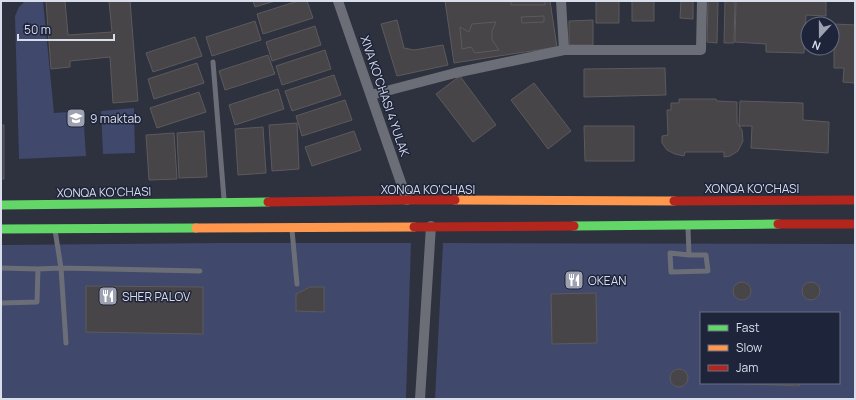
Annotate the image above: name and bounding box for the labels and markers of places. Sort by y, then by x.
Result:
school or university icon: 9 maktab [65,107,87,129]
place label: 9 maktab [90,110,141,127]
restaurant icon: OKEAN [563,269,585,291]
place label: OKEAN [588,272,626,289]
restaurant icon: SHER PALOV [97,285,119,307]
place label: SHER PALOV [122,288,191,305]

